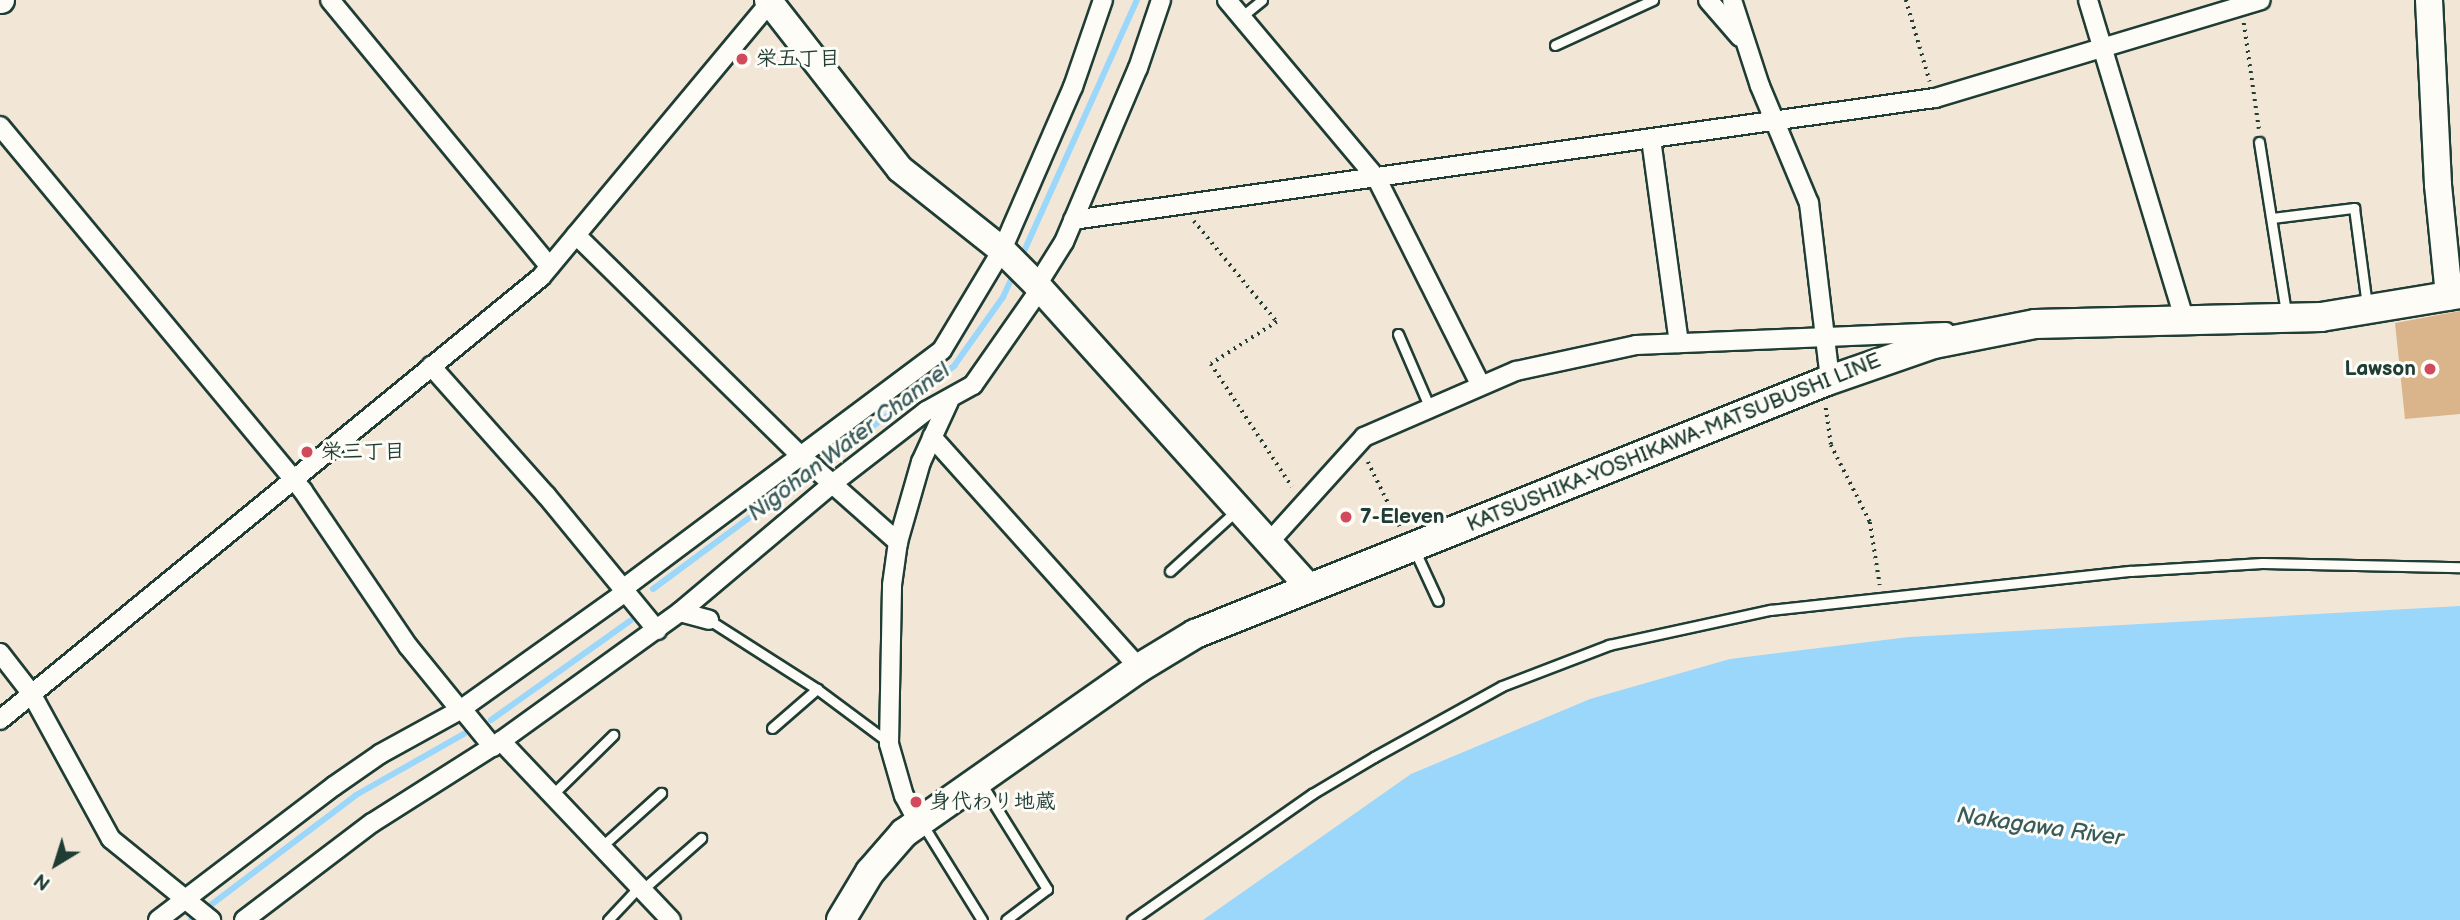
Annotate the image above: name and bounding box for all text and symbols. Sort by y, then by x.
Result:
place label: 栄五丁目 [756,46,840,72]
marker: 栄五丁目 [734,51,750,67]
street label: KATSUSHIKA-YOSHIKAWA-MATSUBUSHI LINE [1463,348,1885,538]
place label: Lawson [2344,356,2416,382]
water label: Nigohan Water Channel [742,357,956,527]
marker: Lawson [2422,361,2438,377]
place label: 栄三丁目 [321,439,405,465]
marker: 栄三丁目 [299,444,315,460]
place label: 7-Eleven [1360,504,1445,530]
marker: 7-Eleven [1338,509,1354,525]
place label: 身代わり地蔵 [930,789,1056,815]
marker: 身代わり地蔵 [908,794,924,810]
water label: Nakagawa River [1955,802,2125,852]
north arrow [21,829,91,899]
text: N [30,867,55,894]

